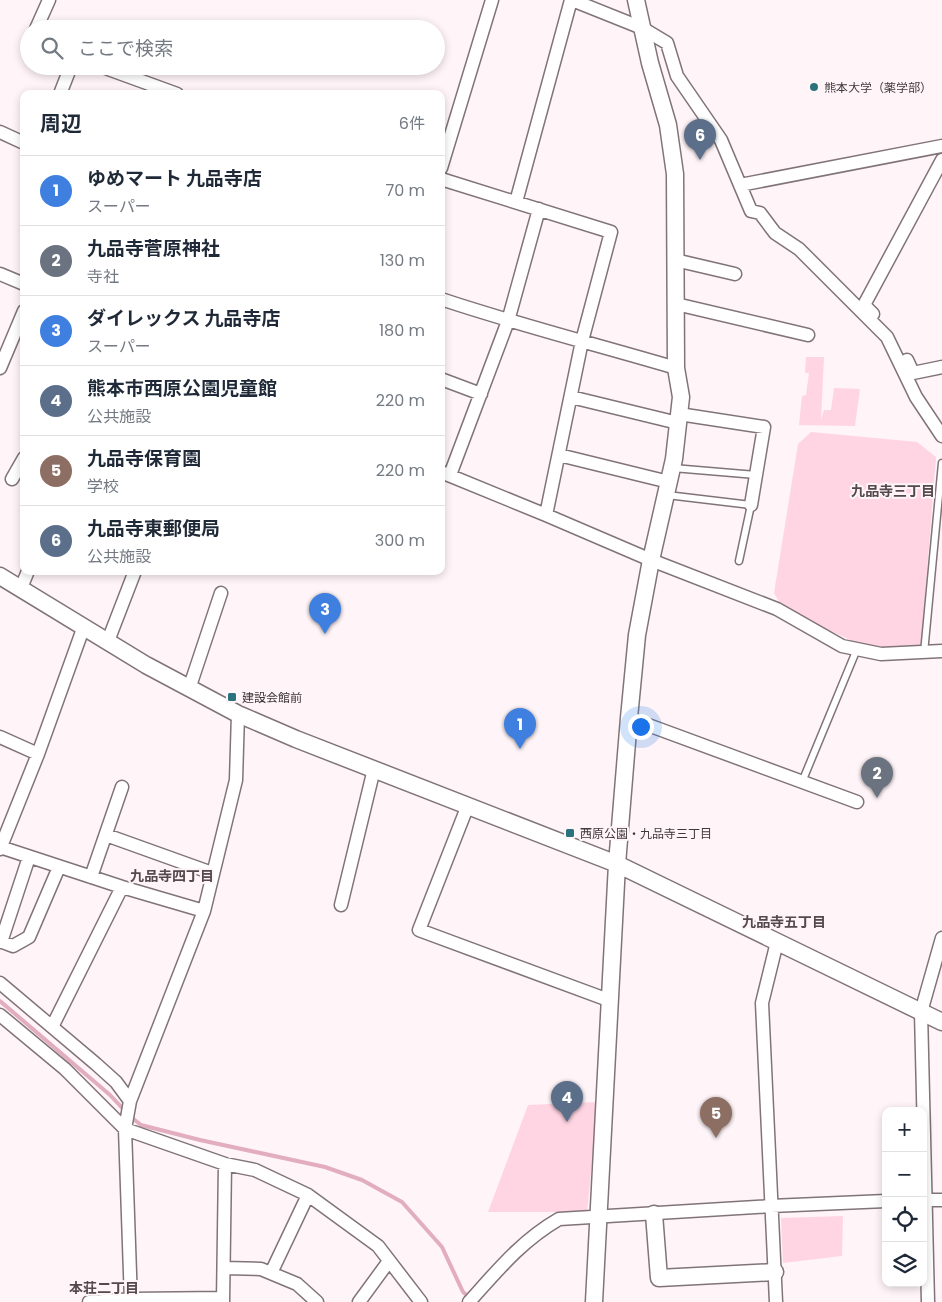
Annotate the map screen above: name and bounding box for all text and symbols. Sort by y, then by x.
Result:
search box [20,20,445,75]
icon: search [38,34,66,62]
text: ここで検索 [78,35,173,62]
place label: 熊本大学（薬学部） [824,79,932,96]
marker: 熊本大学（薬学部） [808,81,820,93]
text: 周辺 [40,109,82,138]
text: 6件 [399,112,425,135]
pin: 6 [684,119,716,160]
text: ゆめマート 九品寺店 [87,165,262,192]
text: 1 [53,179,59,202]
text: 70 m [385,179,425,202]
text: スーパー [87,195,151,218]
text: 九品寺菅原神社 [87,235,220,262]
text: 2 [51,249,61,272]
text: 130 m [380,249,425,272]
text: 寺社 [87,265,119,288]
text: ダイレックス 九品寺店 [87,305,280,332]
text: 3 [51,319,61,342]
text: 180 m [379,319,425,342]
text: スーパー [87,335,151,358]
text: 熊本市西原公園児童館 [87,375,277,402]
text: 4 [51,389,61,412]
text: 220 m [376,389,425,412]
text: 公共施設 [87,405,151,428]
text: 九品寺保育園 [87,445,201,472]
text: 5 [51,459,61,482]
text: 220 m [376,459,425,482]
text: 学校 [87,475,119,498]
district label: 九品寺三丁目 [851,481,935,501]
text: 九品寺東郵便局 [87,515,220,542]
text: 6 [51,529,61,552]
text: 300 m [375,529,425,552]
text: 公共施設 [87,545,151,568]
pin: 3 [309,593,341,634]
place label: 建設会館前 [242,689,302,706]
marker: 建設会館前 [226,691,238,703]
pin: 1 [504,708,536,749]
your location [628,714,654,740]
pin: 2 [861,757,893,798]
place label: 西原公園・九品寺三丁目 [580,825,712,842]
marker: 西原公園・九品寺三丁目 [564,827,576,839]
district label: 九品寺四丁目 [130,866,214,886]
district label: 九品寺五丁目 [742,912,826,932]
pin: 4 [551,1081,583,1122]
pin: 5 [700,1097,732,1138]
map controls [882,1107,927,1287]
button: + [882,1107,927,1152]
button: − [882,1152,927,1197]
button: locate [882,1197,927,1242]
button: layers [882,1242,927,1287]
district label: 本荘二丁目 [69,1278,139,1298]

